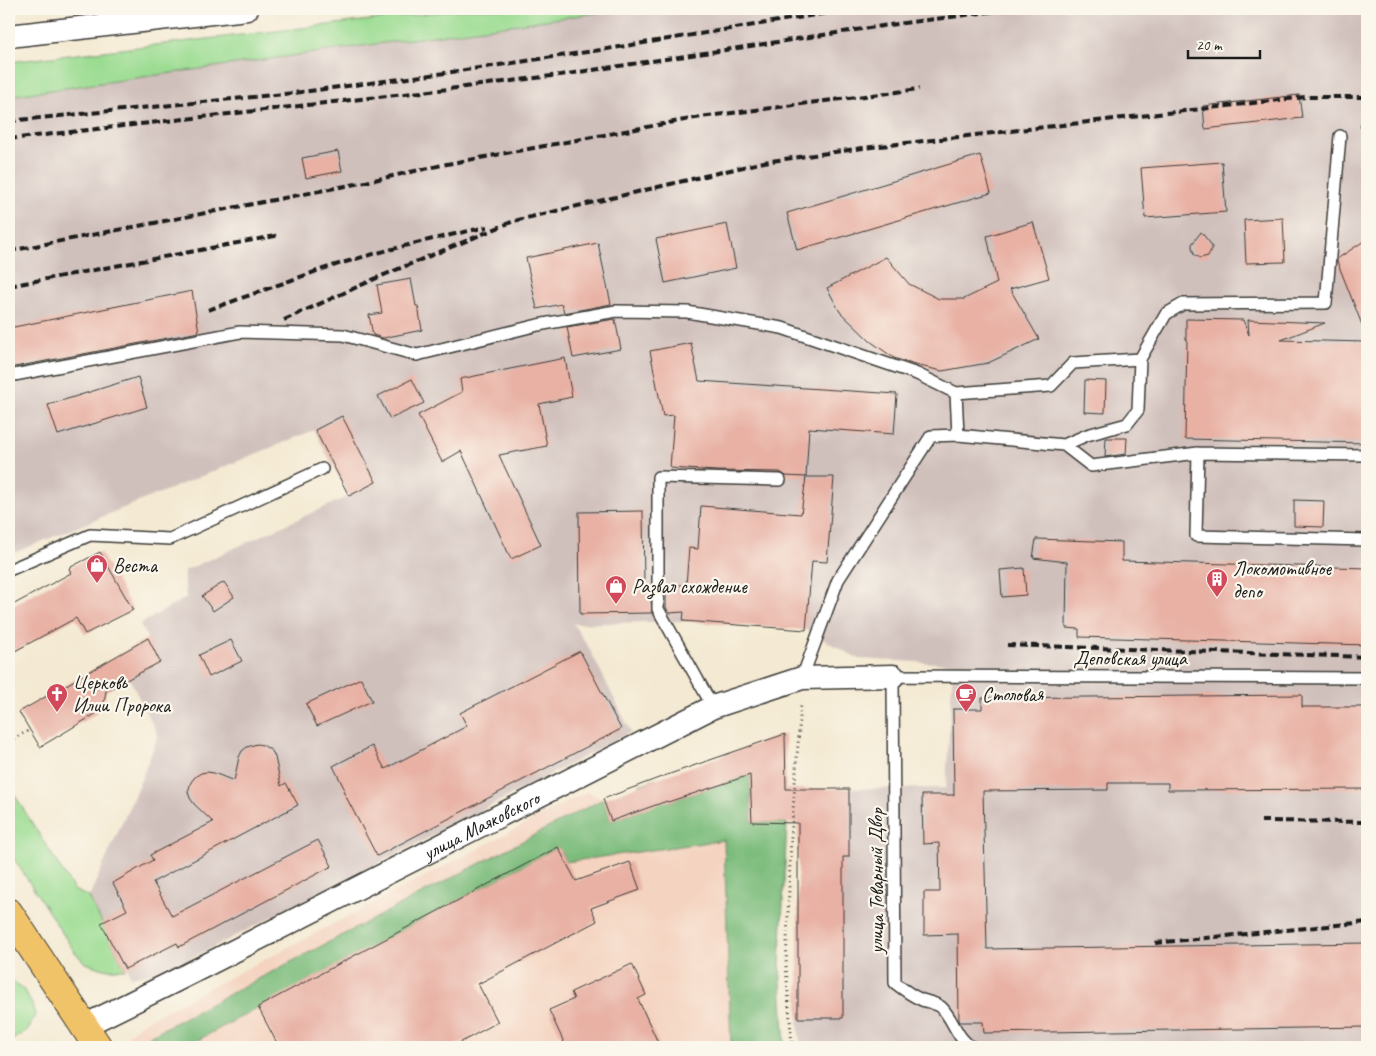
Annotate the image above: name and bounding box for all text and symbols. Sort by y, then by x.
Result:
scale bar [1188,28,1261,60]
text: 20 m [1196,36,1223,55]
shop icon: Веста [85,553,109,584]
place label: Веста [113,553,159,578]
place label: Локомотивное депо [1233,556,1332,604]
building icon: Локомотивное депо [1205,567,1229,598]
shop icon: Развал схождение [604,574,628,605]
place label: Развал схождение [632,574,748,600]
street label: Деповская улица [1073,646,1188,671]
place label: Церковь Илии Пророка [73,670,172,718]
church icon: Церковь Илии Пророка [45,682,69,713]
cafe icon: Столовая [954,682,978,713]
place label: Столовая [982,682,1044,707]
street label: улица Маяковского [418,785,545,866]
street label: улица Товарный Двор [864,807,889,955]

